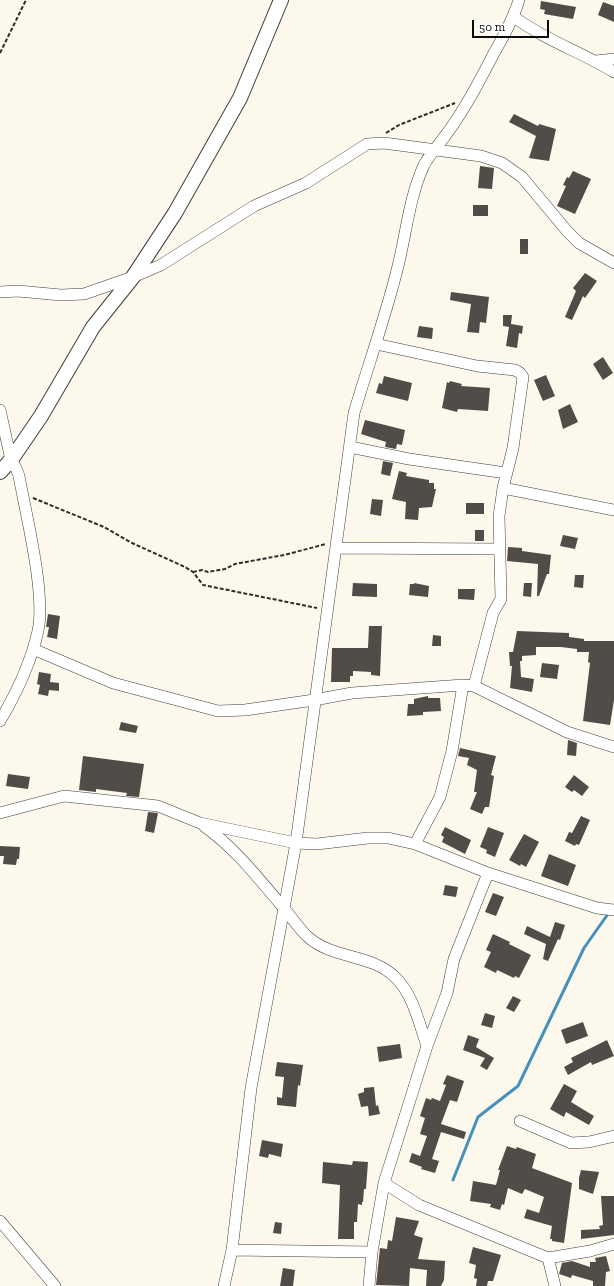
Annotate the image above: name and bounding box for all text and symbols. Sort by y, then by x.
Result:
scale bar [474,12,551,38]
text: 50 m [479,20,505,34]

